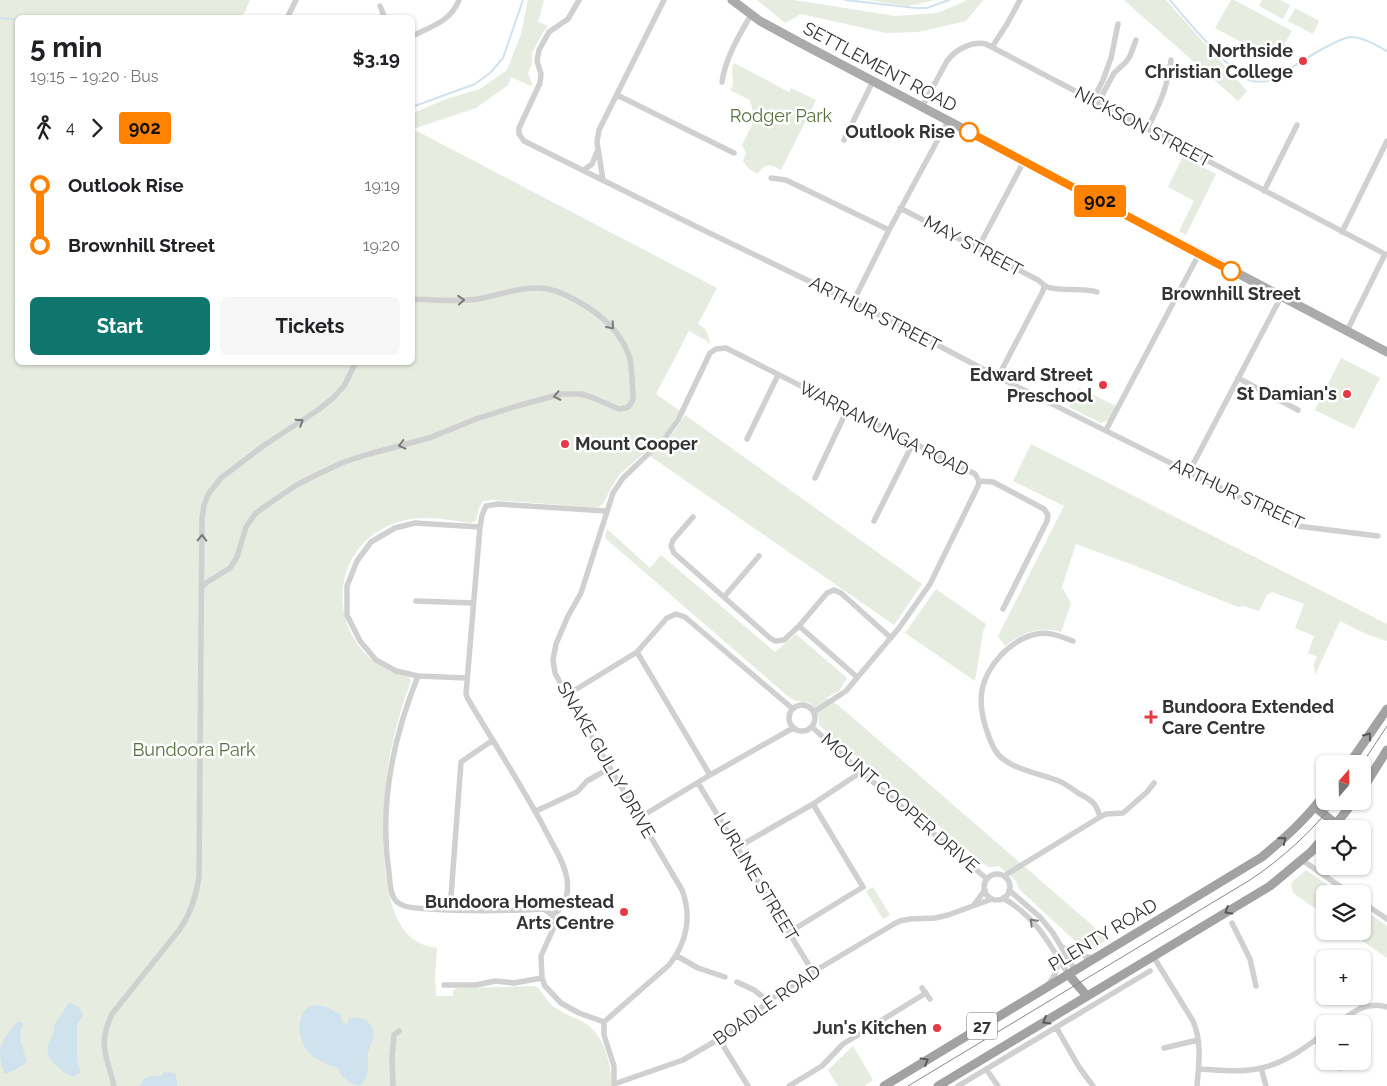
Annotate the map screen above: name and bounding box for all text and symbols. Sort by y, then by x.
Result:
street label: SETTLEMENT ROAD [800,17,961,116]
text: 5 min [30,31,102,64]
place label: Northside Christian College [1145,40,1293,82]
text: $3.19 [353,47,400,69]
marker: Northside Christian College [1297,55,1309,67]
text: 19:15 – 19:20 · Bus [30,67,159,86]
street label: NICKSON STREET [1071,82,1215,171]
park label: Rodger Park [730,105,833,126]
icon: walk [30,114,58,142]
icon: forward [83,114,111,142]
text: 902 [129,117,161,138]
text: 4 [66,118,75,137]
place label: Outlook Rise [845,121,955,142]
marker: Outlook Rise [959,122,979,142]
text: Outlook Rise [68,174,184,196]
text: 19:19 [365,176,400,195]
line badge: 902 [1071,185,1129,217]
text: 902 [1084,190,1116,211]
street label: MAY STREET [920,211,1026,280]
text: Brownhill Street [68,234,215,256]
text: 19:20 [363,236,400,255]
marker: Brownhill Street [1221,261,1241,281]
street label: ARTHUR STREET [806,271,944,356]
place label: Brownhill Street [1161,283,1301,304]
one-way arrow [457,295,465,306]
button: Start [30,297,210,355]
button: Tickets [220,297,400,355]
one-way arrow [605,321,614,330]
place label: Edward Street Preschool [970,364,1093,406]
street label: WARRAMUNGA ROAD [796,377,973,481]
marker: Edward Street Preschool [1097,379,1109,391]
place label: St Damian's [1237,383,1337,404]
marker: St Damian's [1341,388,1353,400]
one-way arrow [552,390,561,400]
one-way arrow [294,419,303,428]
place label: Mount Cooper [575,433,698,454]
marker: Mount Cooper [559,438,571,450]
one-way arrow [398,439,407,450]
street label: ARTHUR STREET [1167,453,1307,534]
one-way arrow [197,534,207,542]
street label: SNAKE GULLY DRIVE [553,678,660,842]
place label: Bundoora Extended Care Centre [1162,696,1334,738]
marker: Bundoora Extended Care Centre [1144,710,1158,724]
street label: MOUNT COOPER DRIVE [817,728,983,877]
one-way arrow [1362,733,1371,742]
park label: Bundoora Park [132,739,256,760]
north arrow [1316,755,1371,810]
map controls [1316,755,1371,1070]
street label: LURLINE STREET [710,809,803,945]
button: locate [1316,820,1371,875]
one-way arrow [1277,837,1286,846]
button: layers [1316,885,1371,940]
place label: Bundoora Homestead Arts Centre [425,891,614,933]
street label: PLENTY ROAD [1045,894,1161,975]
one-way arrow [1224,905,1233,915]
marker: Bundoora Homestead Arts Centre [618,906,630,918]
one-way arrow [1030,919,1039,928]
button: + [1316,950,1371,1005]
street label: BOADLE ROAD [709,960,824,1049]
road number: 27 [967,1012,997,1040]
one-way arrow [1042,1014,1051,1024]
button: − [1316,1015,1371,1070]
place label: Jun's Kitchen [813,1017,927,1038]
marker: Jun's Kitchen [931,1022,943,1034]
one-way arrow [920,1057,929,1067]

